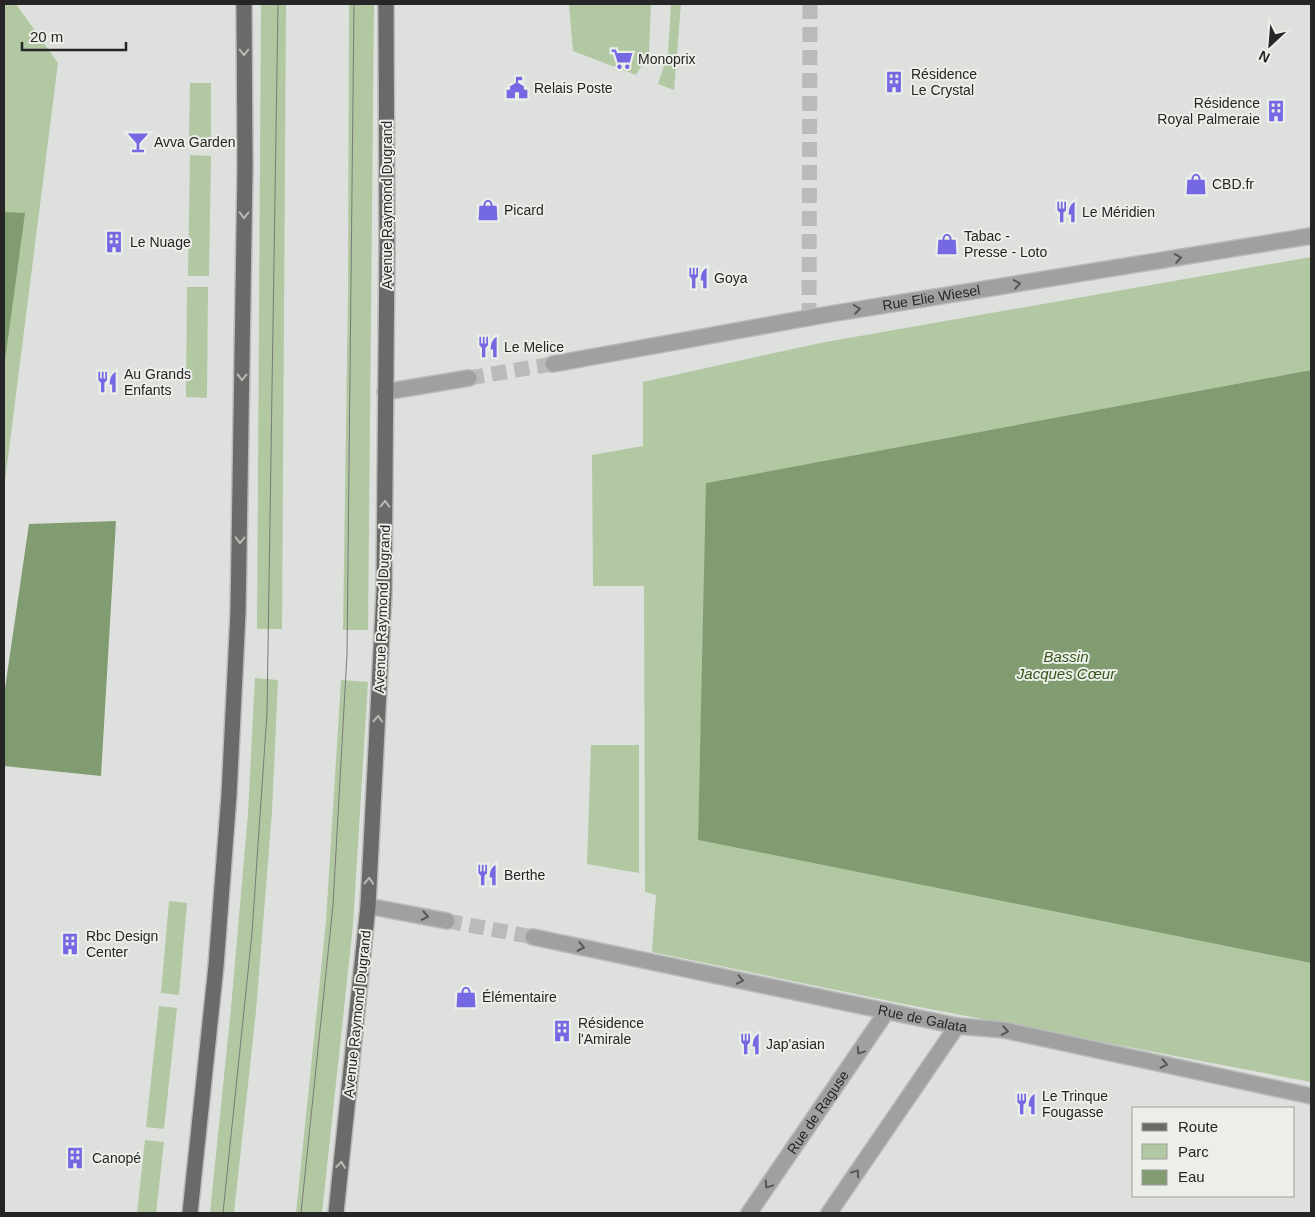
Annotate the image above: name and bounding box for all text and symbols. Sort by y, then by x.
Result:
scale bar [22,20,126,52]
north arrow [1245,20,1295,70]
text: 20 m [30,28,63,45]
supermarket icon: Monoprix [609,46,635,72]
text: N [1256,47,1272,66]
one-way arrow [239,49,249,57]
place label: Monoprix [638,51,696,67]
place label: Résidence Le Crystal [911,66,977,98]
building icon: Résidence Le Crystal [881,69,907,95]
public building icon: Relais Poste [504,75,530,101]
place label: Relais Poste [534,80,613,96]
place label: Résidence Royal Palmeraie [1157,95,1260,127]
building icon: Résidence Royal Palmeraie [1263,98,1289,124]
street label: Avenue Raymond Dugrand [379,121,395,289]
bar icon: Avva Garden [125,129,151,155]
place label: Avva Garden [154,134,235,150]
shop icon: CBD.fr [1183,171,1209,197]
place label: CBD.fr [1212,176,1254,192]
shop icon: Picard [475,197,501,223]
restaurant icon: Le Méridien [1053,199,1079,225]
place label: Picard [504,202,544,218]
place label: Le Méridien [1082,204,1155,220]
one-way arrow [239,212,249,219]
place label: Tabac - Presse - Loto [964,228,1047,260]
building icon: Le Nuage [101,229,127,255]
shop icon: Tabac - Presse - Loto [934,231,960,257]
place label: Le Nuage [130,234,191,250]
one-way arrow [1174,253,1182,264]
restaurant icon: Goya [685,265,711,291]
place label: Goya [714,270,748,286]
one-way arrow [1013,279,1022,289]
street label: Rue Elie Wiesel [881,282,981,313]
one-way arrow [853,305,861,315]
restaurant icon: Le Melice [475,334,501,360]
place label: Le Melice [504,339,564,355]
place label: Au Grands Enfants [124,366,191,398]
restaurant icon: Au Grands Enfants [94,369,120,395]
one-way arrow [237,374,247,382]
one-way arrow [380,500,390,508]
street label: Avenue Raymond Dugrand [371,524,393,694]
one-way arrow [235,536,245,544]
water label: Bassin Jacques Cœur [1016,648,1116,682]
one-way arrow [372,715,383,723]
restaurant icon: Berthe [474,862,500,888]
place label: Berthe [504,867,545,883]
one-way arrow [364,877,375,885]
one-way arrow [420,910,429,921]
place label: Rbc Design Center [86,928,158,960]
street label: Avenue Raymond Dugrand [340,929,374,1099]
building icon: Rbc Design Center [57,931,83,957]
one-way arrow [576,941,585,952]
one-way arrow [735,975,744,985]
shop icon: Élémentaire [453,984,479,1010]
place label: Élémentaire [482,989,557,1005]
street label: Rue de Galata [877,1002,968,1035]
place label: Résidence l'Amirale [578,1015,644,1047]
building icon: Résidence l'Amirale [549,1018,575,1044]
one-way arrow [1001,1025,1009,1035]
restaurant icon: Jap'asian [737,1031,763,1057]
place label: Jap'asian [766,1036,825,1052]
one-way arrow [857,1045,866,1055]
one-way arrow [1160,1058,1169,1068]
street label: Rue de Raguse [784,1067,852,1157]
place label: Le Trinque Fougasse [1042,1088,1108,1120]
restaurant icon: Le Trinque Fougasse [1013,1091,1039,1117]
legend [1132,1107,1295,1197]
text: Route [1178,1118,1218,1135]
text: Parc [1178,1143,1209,1160]
building icon: Canopé [62,1145,88,1171]
place label: Canopé [92,1150,141,1166]
one-way arrow [335,1160,346,1168]
text: Eau [1178,1168,1205,1185]
one-way arrow [850,1169,860,1178]
one-way arrow [765,1180,774,1189]

